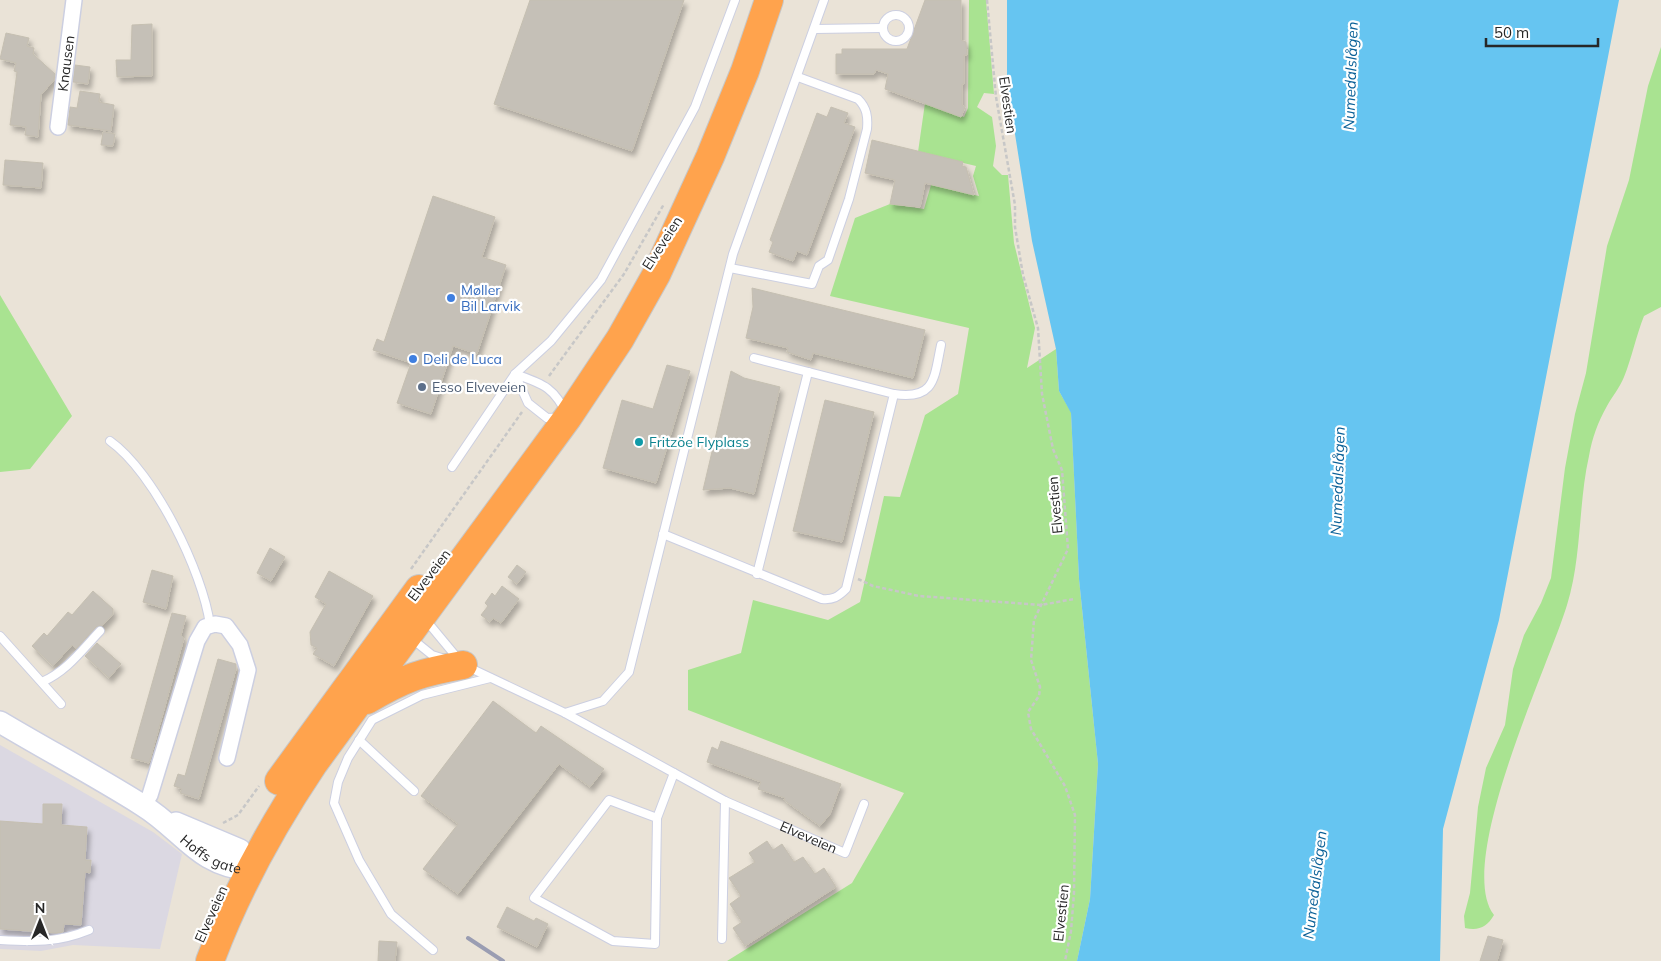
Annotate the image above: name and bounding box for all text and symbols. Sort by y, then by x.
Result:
scale bar [1486,15,1598,47]
water label: Numedalslågen [1339,21,1362,131]
text: 50 m [1494,23,1529,42]
street label: Knausen [54,34,78,93]
street label: Elvestien [995,75,1021,135]
street label: Elveveien [638,213,686,273]
place label: Møller Bil Larvik [461,281,521,315]
marker: Møller Bil Larvik [445,292,457,304]
place label: Deli de Luca [423,350,502,368]
marker: Deli de Luca [407,353,419,365]
place label: Esso Elveveien [432,378,526,396]
marker: Esso Elveveien [416,381,428,393]
water label: Numedalslågen [1326,426,1349,536]
place label: Fritzöe Flyplass [649,433,749,451]
marker: Fritzöe Flyplass [633,436,645,448]
street label: Elvestien [1044,476,1066,534]
street label: Elveveien [404,545,454,605]
street label: Elveveien [777,817,840,857]
water label: Numedalslågen [1298,830,1331,940]
street label: Hoffs gate [176,831,243,878]
street label: Elveveien [190,883,232,945]
street label: Elvestien [1049,883,1073,943]
north arrow [15,896,65,946]
text: N [35,899,45,917]

